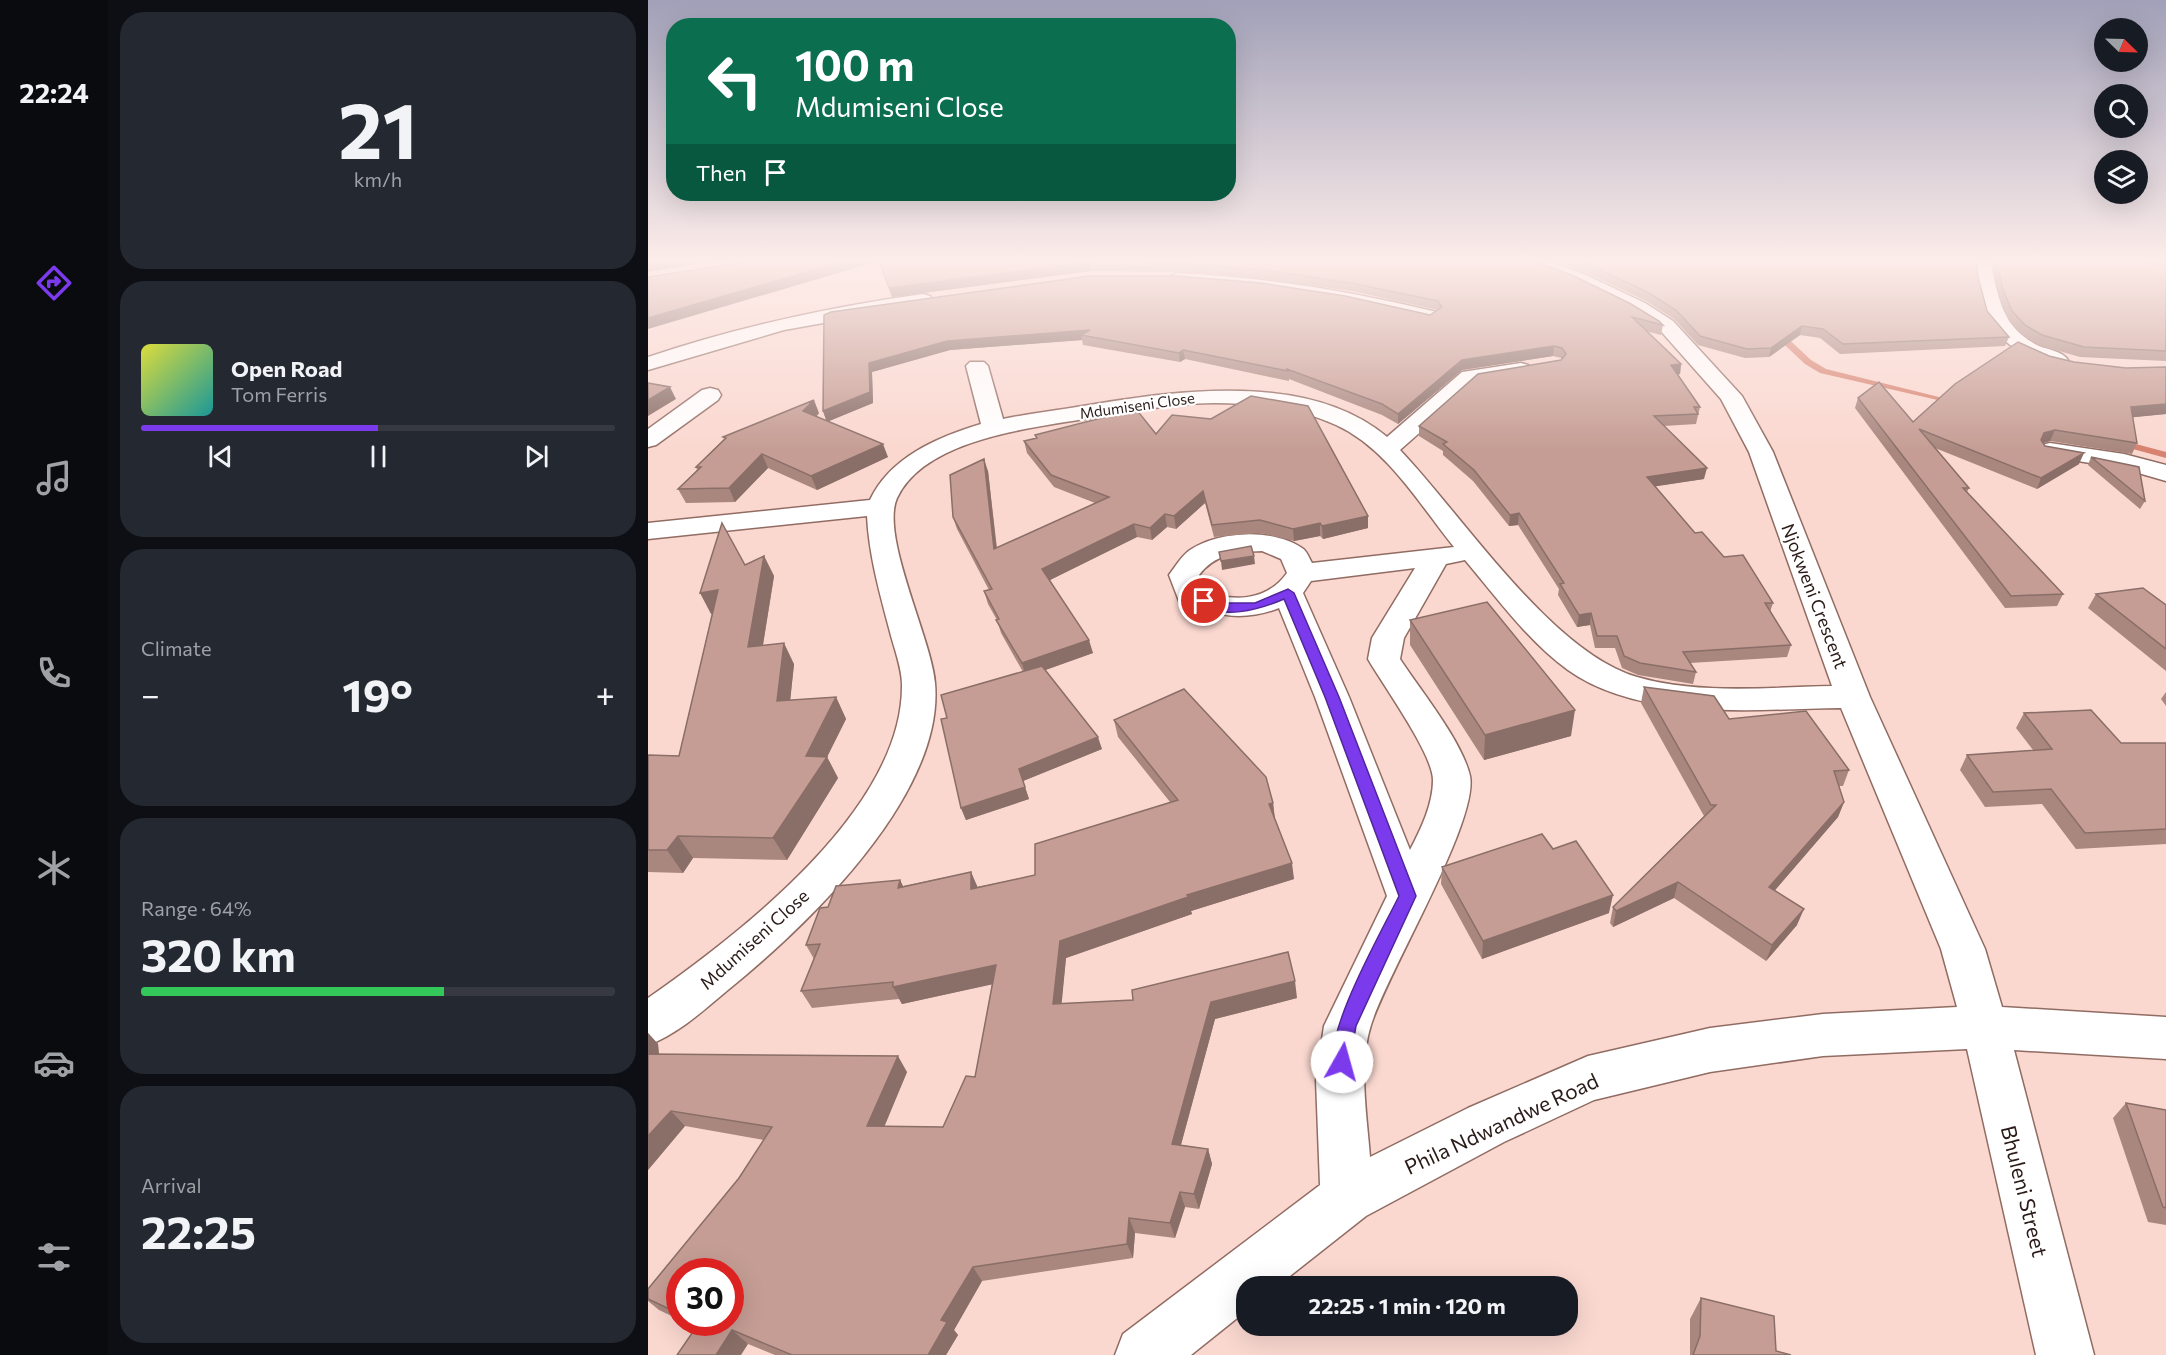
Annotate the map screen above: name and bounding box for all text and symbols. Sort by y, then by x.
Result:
north arrow [2094,18,2148,72]
map controls [2094,18,2148,204]
text: 100 m [795,38,915,90]
icon: left [696,42,774,120]
text: 22:24 [19,76,89,109]
text: 21 [338,80,418,175]
button: search [2094,84,2148,138]
text: Mdumiseni Close [795,90,1004,123]
button: layers [2094,150,2148,204]
icon: arrive [759,156,792,189]
text: Then [696,159,747,186]
text: km/h [354,167,402,191]
icon: directions [33,262,75,304]
text: Open Road [231,355,342,382]
text: Tom Ferris [231,382,327,406]
street label: Mdumiseni Close [1078,388,1196,422]
icon: previous [204,440,237,473]
icon: pause [362,440,395,473]
icon: next [520,440,553,473]
icon: music [33,457,75,499]
street label: Njokweni Crescent [1777,520,1853,672]
pin [1178,575,1229,626]
icon: arrive [1187,584,1220,617]
text: Climate [141,636,211,660]
icon: phone [33,652,75,694]
text: 19° [342,666,413,721]
text: − [141,673,160,714]
text: + [596,673,615,714]
icon: climate [33,847,75,889]
street label: Mdumiseni Close [695,884,813,994]
text: Range · 64% [141,896,252,920]
text: 320 km [141,926,296,981]
position arrow [1310,1030,1374,1094]
icon: car [33,1042,75,1084]
street label: Phila Ndwandwe Road [1400,1067,1602,1179]
street label: Bhuleni Street [1997,1123,2053,1259]
text: Arrival [141,1173,202,1197]
text: 22:25 [141,1203,256,1258]
icon: filters [33,1236,75,1278]
speed limit sign: 30 [666,1258,744,1336]
text: 22:25 · 1 min · 120 m [1308,1292,1506,1319]

